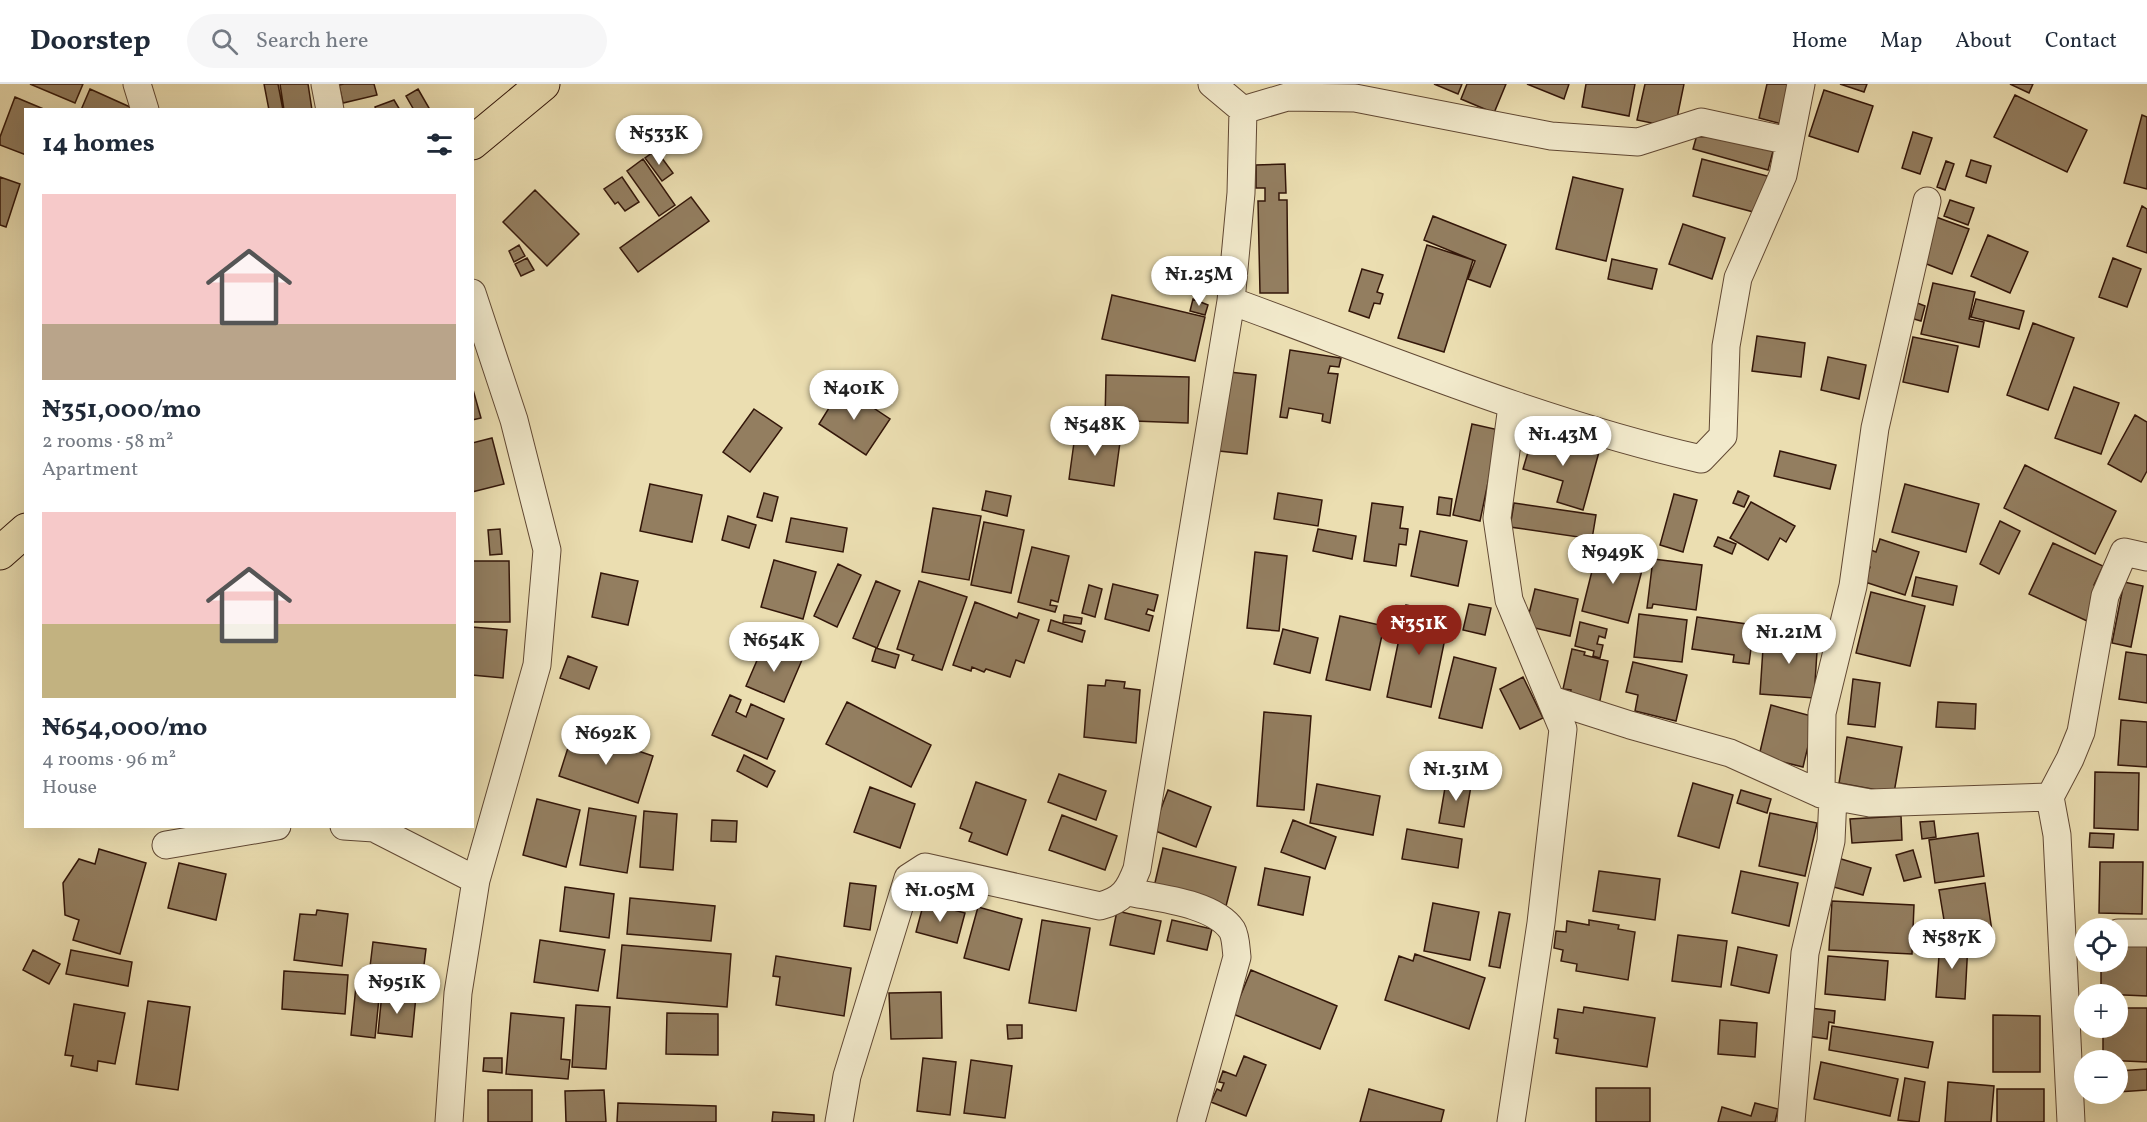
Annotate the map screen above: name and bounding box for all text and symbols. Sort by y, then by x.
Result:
search box [187,14,607,68]
text: Doorstep [30,22,151,61]
icon: search [208,25,241,58]
text: Search here [256,26,369,57]
text: Home [1792,27,1847,56]
text: Map [1880,27,1922,56]
text: About [1955,27,2012,56]
text: Contact [2045,27,2117,56]
pin: ₦533K [617,115,701,166]
text: ₦533K [630,120,688,148]
text: 14 homes [42,126,155,162]
icon: filters [423,128,456,161]
icon: home [195,233,303,341]
pin: ₦1.25M [1150,256,1248,307]
text: ₦1.25M [1165,261,1233,289]
pin: ₦401K [812,370,896,421]
text: ₦401K [823,375,885,403]
text: ₦351,000/mo [42,392,201,428]
pin: ₦548K [1053,406,1137,457]
text: ₦548K [1064,411,1126,439]
pin: ₦1.43M [1514,416,1612,467]
text: ₦1.43M [1528,421,1598,449]
text: 2 rooms · 58 m² [42,428,173,456]
text: Apartment [42,456,138,484]
pin: ₦949K [1571,534,1655,585]
text: ₦949K [1582,539,1644,567]
icon: home [195,551,303,659]
pin: ₦351K [1377,605,1461,656]
text: ₦351K [1391,610,1447,638]
pin: ₦1.21M [1740,614,1838,665]
text: ₦1.21M [1756,619,1822,647]
pin: ₦654K [732,622,816,673]
text: ₦654K [743,627,805,655]
text: ₦654,000/mo [42,710,208,746]
pin: ₦692K [564,715,648,766]
text: ₦692K [575,720,637,748]
text: 4 rooms · 96 m² [42,746,176,774]
pin: ₦1.31M [1407,751,1505,802]
text: ₦1.31M [1423,756,1489,784]
text: House [42,774,97,802]
pin: ₦1.05M [891,872,989,923]
text: ₦1.05M [905,877,975,905]
map controls [2074,918,2128,1104]
button: locate [2074,918,2128,972]
pin: ₦587K [1910,919,1994,970]
text: ₦587K [1922,924,1982,952]
pin: ₦951K [355,964,439,1015]
text: ₦951K [368,969,426,997]
button: + [2074,984,2128,1038]
button: − [2074,1050,2128,1104]

